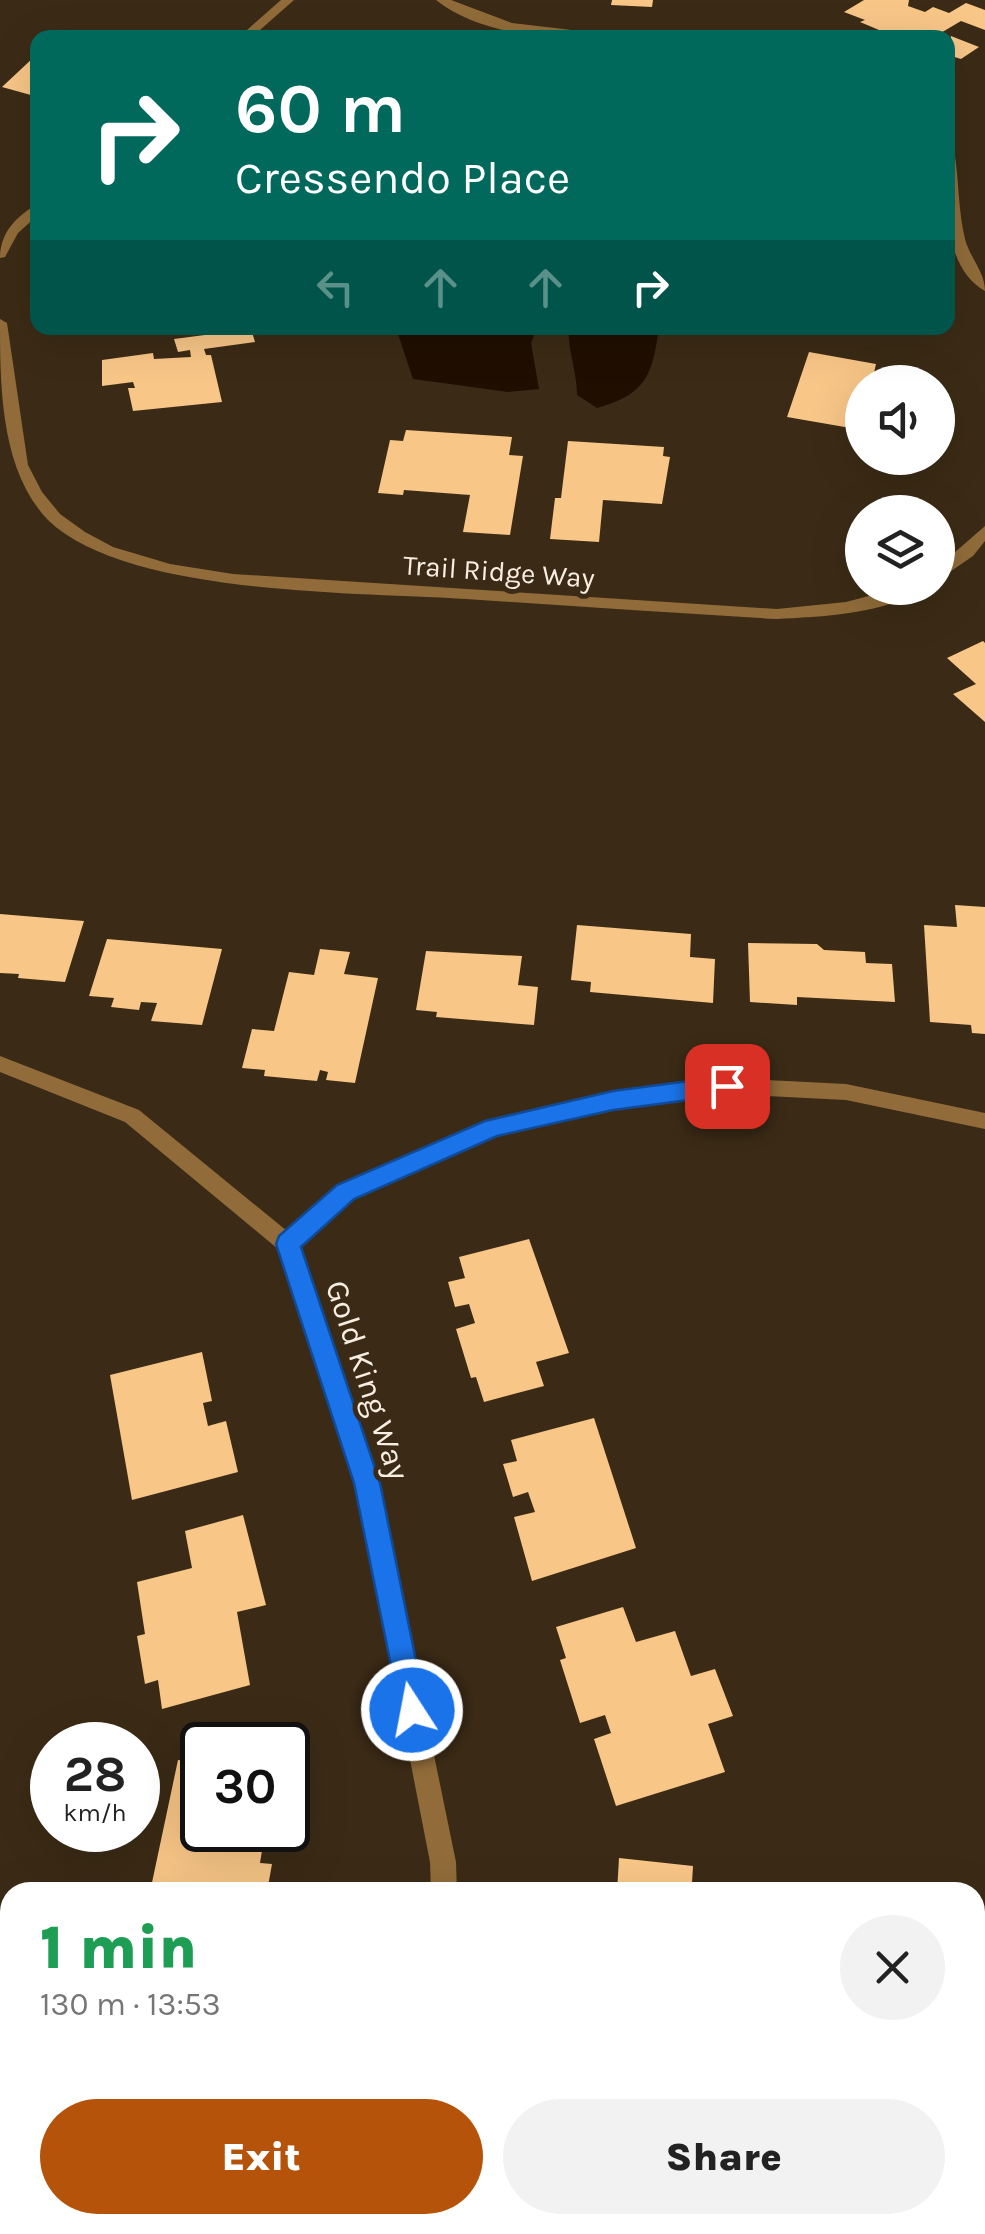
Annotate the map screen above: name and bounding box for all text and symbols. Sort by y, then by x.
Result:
text: 60 m [235,68,406,150]
icon: right [70,70,200,200]
text: Cressendo Place [235,152,570,204]
icon: left [308,260,363,315]
icon: ahead [413,260,468,315]
icon: ahead [518,260,573,315]
icon: right [623,260,678,315]
map controls [845,365,955,605]
button: sound [845,365,955,475]
button: layers [845,495,955,605]
street label: Trail Ridge Way [402,548,596,595]
pin [685,1044,770,1129]
icon: arrive [700,1059,755,1114]
street label: Gold King Way [318,1276,417,1485]
position arrow [360,1658,464,1762]
speed limit sign: 30 [180,1722,310,1852]
text: 28 [64,1745,126,1804]
text: km/h [63,1798,127,1827]
text: 1 min [40,1913,197,1983]
button: close [840,1915,945,2020]
text: 130 m · 13:53 [40,1986,221,2023]
button: Exit [40,2099,483,2214]
button: Share [503,2099,945,2214]

